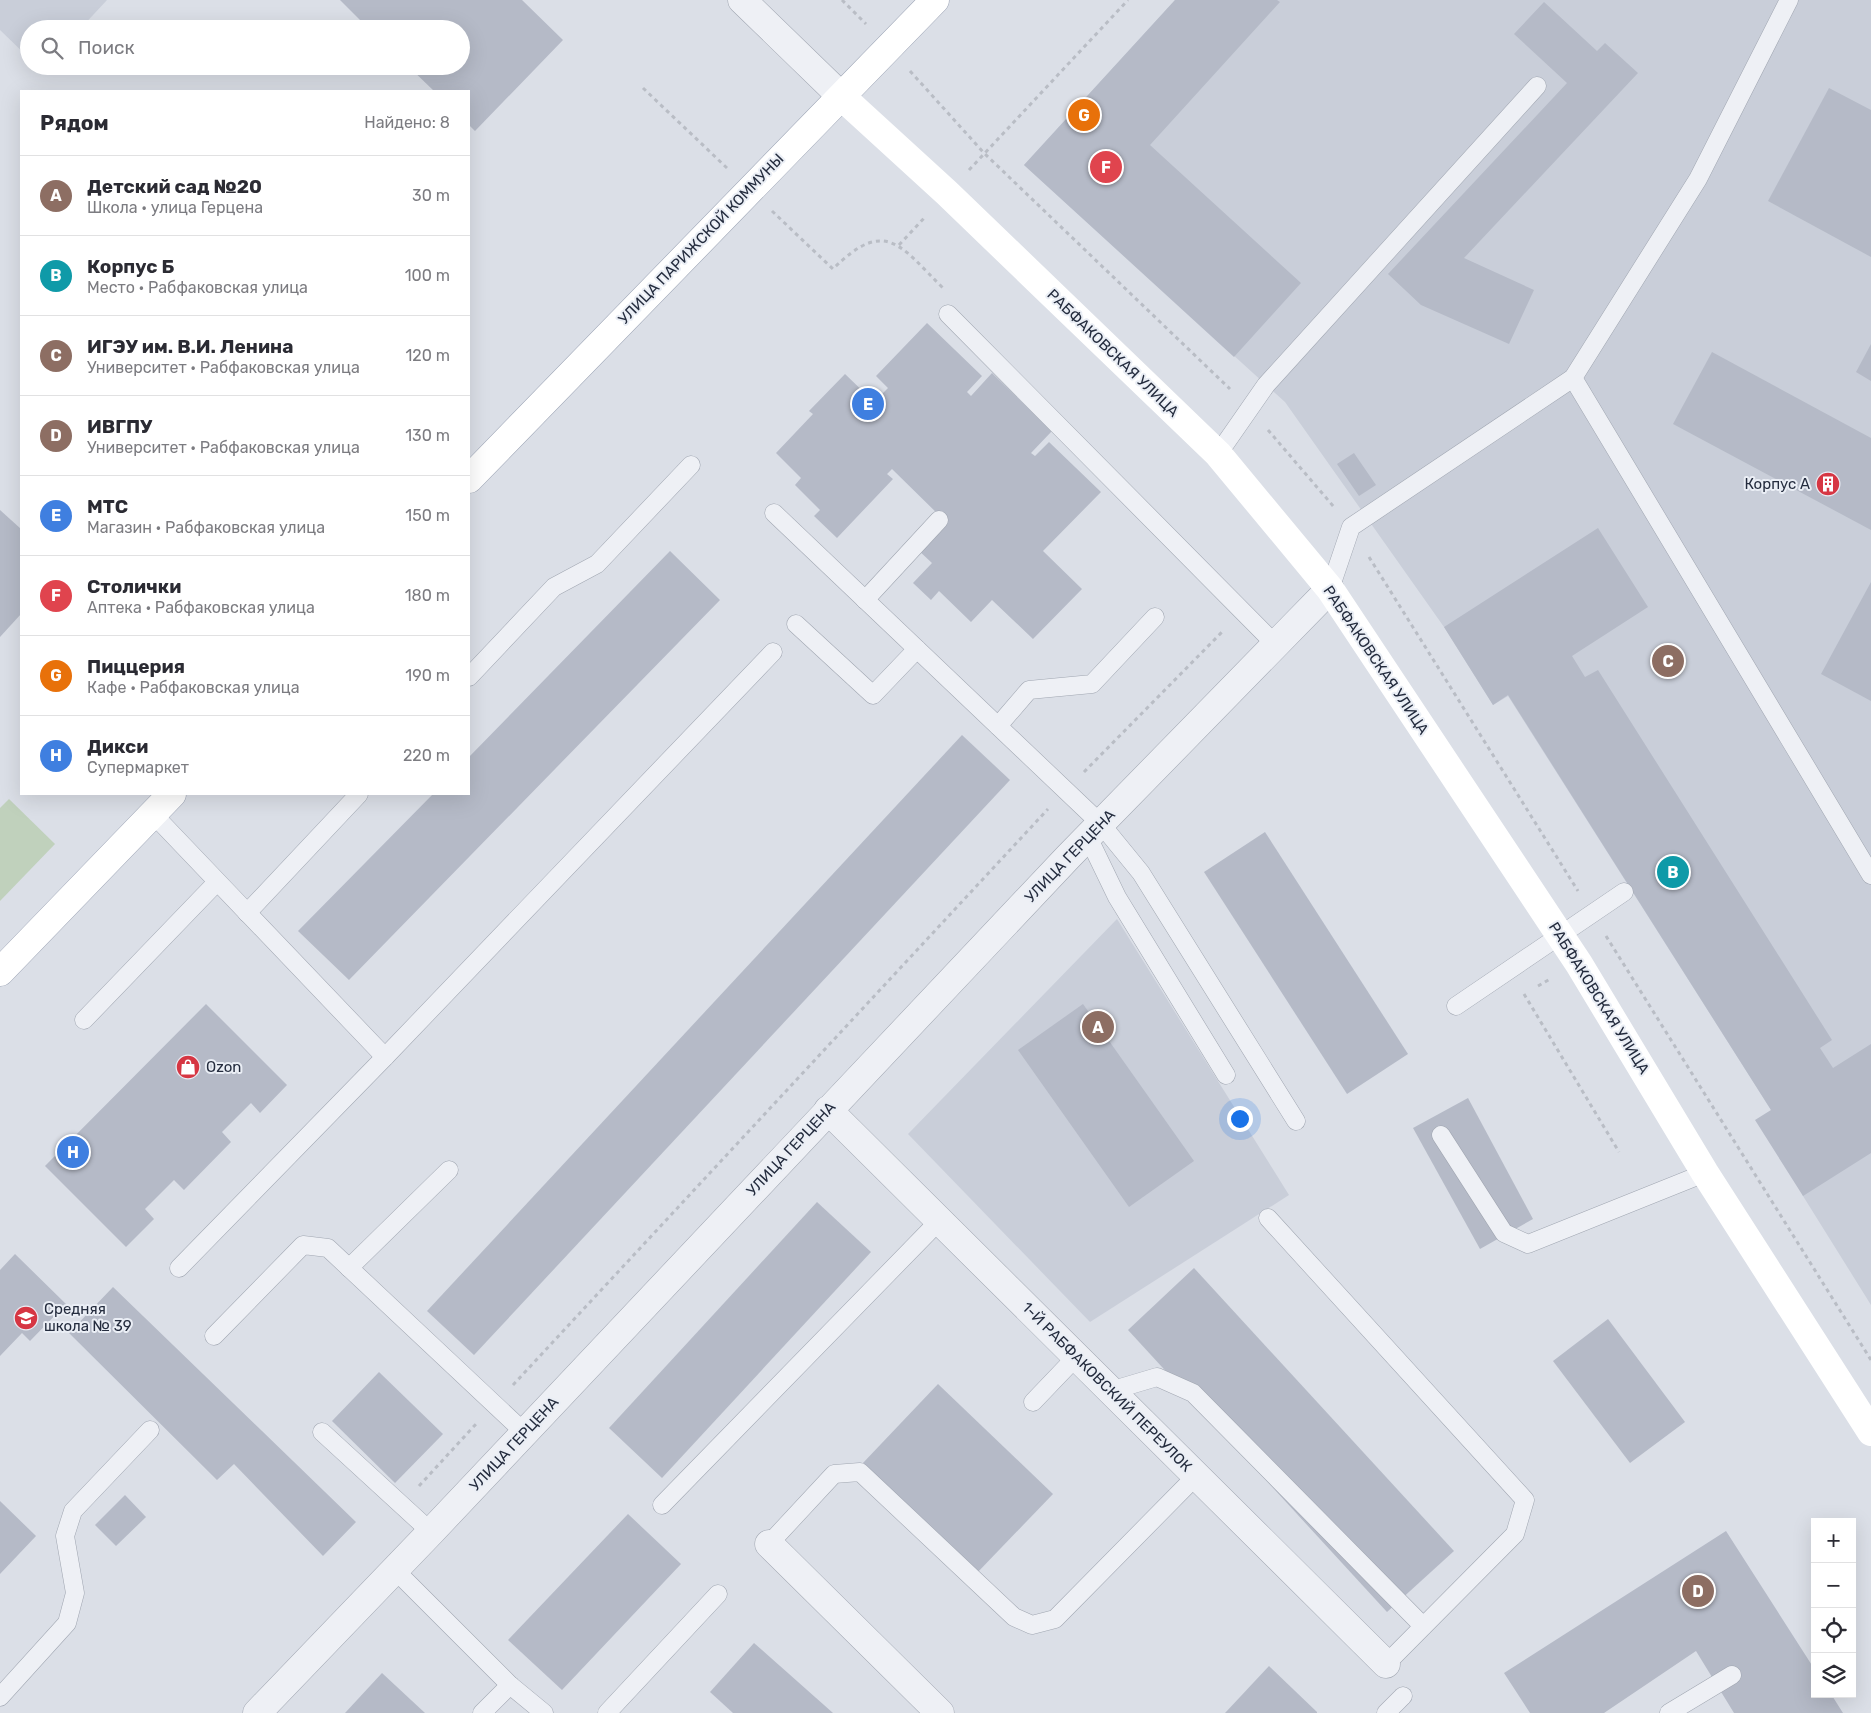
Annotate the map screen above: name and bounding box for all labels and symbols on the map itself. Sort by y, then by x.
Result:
pin: G [1068,96,1100,134]
pin: F [1090,148,1122,186]
street label: УЛИЦА ПАРИЖСКОЙ КОММУНЫ [615,150,787,328]
street label: РАБФАКОВСКАЯ УЛИЦА [1044,285,1182,421]
pin: E [852,385,884,423]
building icon: Корпус А [1815,471,1841,497]
place label: Корпус А [1744,475,1810,493]
street label: РАБФАКОВСКАЯ УЛИЦА [1319,582,1433,738]
pin: C [1652,642,1684,680]
street label: УЛИЦА ГЕРЦЕНА [1021,806,1119,906]
pin: B [1657,853,1689,891]
street label: РАБФАКОВСКАЯ УЛИЦА [1545,919,1653,1077]
pin: A [1082,1008,1114,1046]
shop icon: Ozon [175,1054,201,1080]
place label: Ozon [206,1058,241,1076]
street label: УЛИЦА ГЕРЦЕНА [743,1098,839,1200]
your location [1227,1106,1253,1132]
pin: H [57,1133,89,1171]
street label: 1-Й РАБФАКОВСКИЙ ПЕРЕУЛОК [1018,1298,1196,1476]
place label: Средняя школа № 39 [44,1300,132,1335]
school or university icon: Средняя школа № 39 [13,1305,39,1331]
street label: УЛИЦА ГЕРЦЕНА [466,1393,562,1495]
pin: D [1682,1572,1714,1610]

